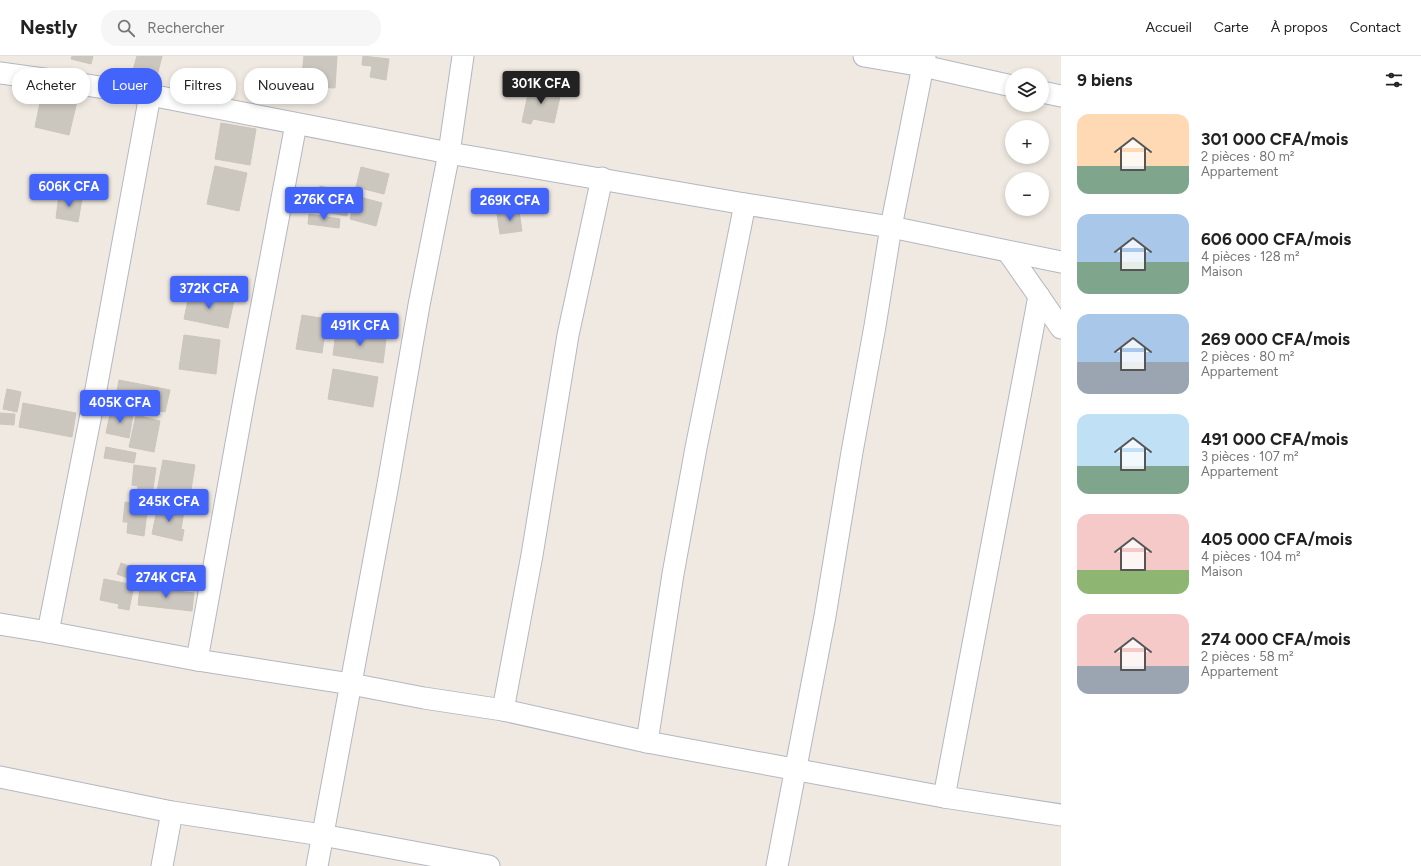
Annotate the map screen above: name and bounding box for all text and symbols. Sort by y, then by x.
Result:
search box [101,10,381,46]
text: Nestly [20,16,77,39]
icon: search [115,17,137,39]
text: Rechercher [147,19,224,37]
text: Accueil [1146,19,1192,36]
text: Carte [1214,19,1249,36]
text: À propos [1271,19,1328,36]
text: Contact [1350,19,1401,36]
chip: Acheter [12,68,90,104]
chip: Louer [98,68,162,104]
chip: Filtres [170,68,236,104]
chip: Nouveau [244,68,328,104]
map controls [1005,68,1049,216]
button: layers [1005,68,1049,112]
icon: filters [1383,69,1405,91]
text: 9 biens [1077,70,1133,90]
pin: 301K CFA [500,71,582,105]
text: 301K CFA [512,76,570,91]
button: + [1005,120,1049,164]
text: 301 000 CFA/mois [1201,129,1348,149]
icon: home [1109,130,1157,178]
text: 2 pièces · 80 m² [1201,149,1294,164]
text: Appartement [1201,164,1279,179]
button: − [1005,172,1049,216]
pin: 606K CFA [28,174,110,208]
text: 606K CFA [38,179,100,194]
pin: 276K CFA [283,187,365,221]
pin: 269K CFA [469,188,551,222]
text: 276K CFA [294,192,354,207]
text: 269K CFA [480,193,540,208]
text: 606 000 CFA/mois [1201,229,1351,249]
icon: home [1109,230,1157,278]
text: 4 pièces · 128 m² [1201,249,1300,264]
text: Maison [1201,264,1243,279]
pin: 372K CFA [168,276,250,310]
text: 372K CFA [179,281,239,296]
pin: 491K CFA [319,313,401,347]
text: 491K CFA [331,318,389,333]
text: 269 000 CFA/mois [1201,329,1350,349]
icon: home [1109,330,1157,378]
text: 2 pièces · 80 m² [1201,349,1294,364]
text: Appartement [1201,364,1279,379]
pin: 405K CFA [79,390,161,424]
text: 405K CFA [89,395,151,410]
text: 491 000 CFA/mois [1201,429,1348,449]
icon: home [1109,430,1157,478]
text: 3 pièces · 107 m² [1201,449,1299,464]
text: Appartement [1201,464,1279,479]
pin: 245K CFA [128,489,210,523]
text: 245K CFA [139,494,199,509]
text: 405 000 CFA/mois [1201,529,1352,549]
icon: home [1109,530,1157,578]
text: 4 pièces · 104 m² [1201,549,1301,564]
text: Maison [1201,564,1243,579]
pin: 274K CFA [125,565,207,599]
text: 274K CFA [136,570,196,585]
text: 274 000 CFA/mois [1201,629,1351,649]
icon: home [1109,630,1157,678]
text: 2 pièces · 58 m² [1201,649,1294,664]
text: Appartement [1201,664,1279,679]

